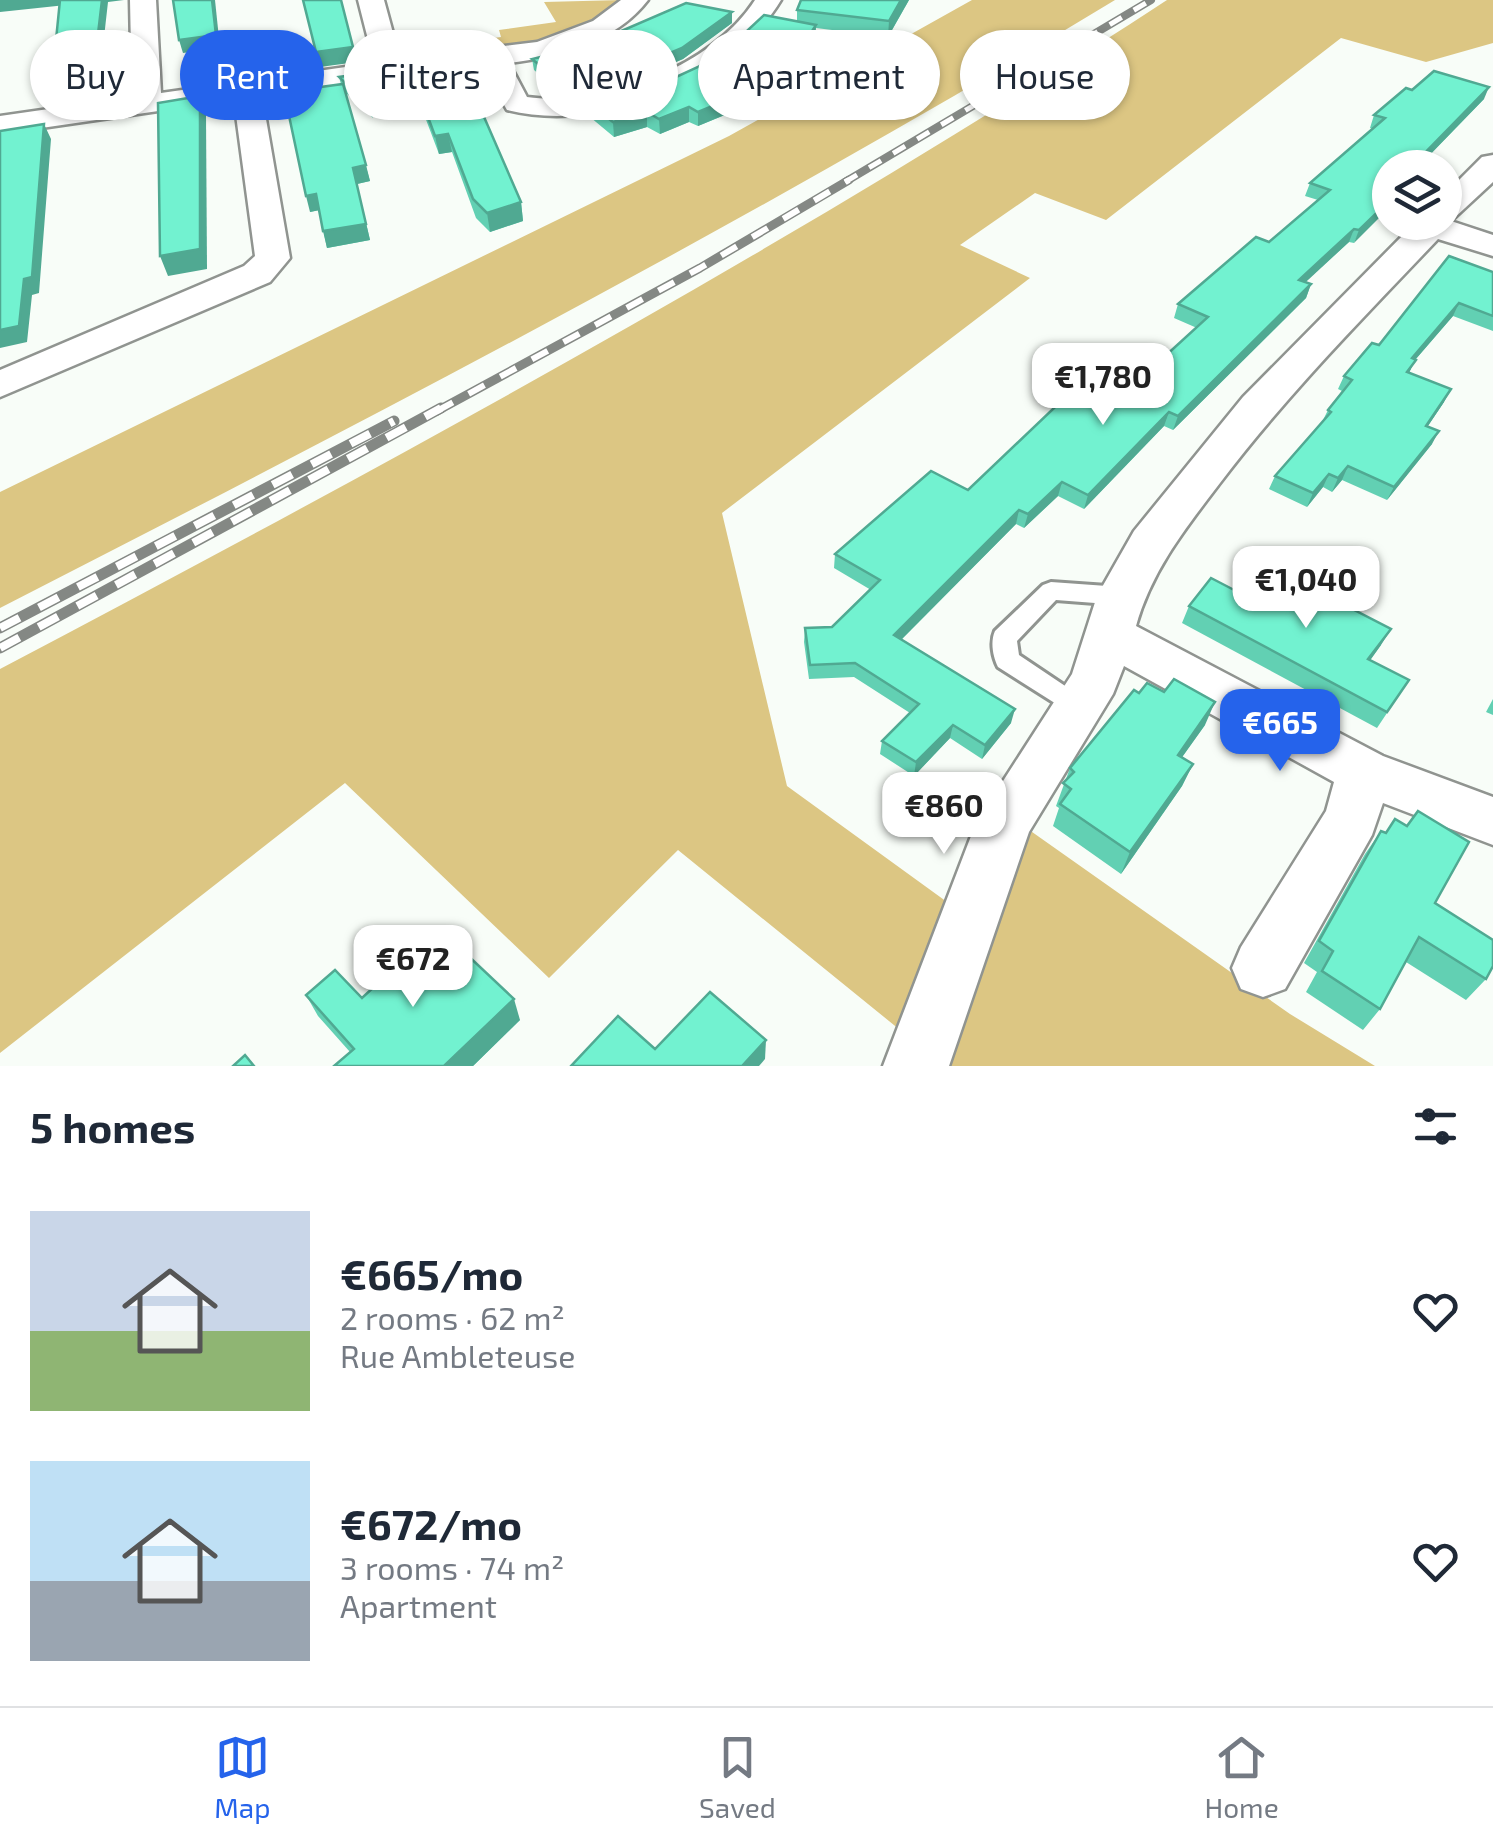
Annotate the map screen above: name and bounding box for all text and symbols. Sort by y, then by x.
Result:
chip: Buy [30,30,160,120]
chip: Rent [180,30,324,120]
chip: Filters [344,30,516,120]
chip: New [536,30,678,120]
chip: Apartment [698,30,940,120]
chip: House [960,30,1130,120]
map controls [1372,150,1462,240]
button: layers [1372,150,1462,240]
pin: €1,780 [1022,343,1184,428]
text: €1,780 [1054,356,1152,394]
pin: €1,040 [1225,546,1387,631]
text: €1,040 [1255,559,1357,597]
pin: €665 [1221,689,1339,774]
text: €665 [1242,702,1318,740]
pin: €860 [885,772,1003,857]
text: €860 [904,785,984,823]
pin: €672 [354,925,472,1010]
text: €672 [376,938,450,976]
icon: filters [1408,1099,1463,1154]
text: 5 homes [30,1101,195,1151]
text: €665/mo [340,1248,523,1298]
icon: home [110,1251,230,1371]
icon: heart [1408,1284,1463,1339]
text: 2 rooms · 62 m² [340,1298,565,1336]
text: Rue Ambleteuse [340,1336,576,1374]
text: €672/mo [340,1498,522,1548]
icon: home [110,1501,230,1621]
icon: heart [1408,1534,1463,1589]
text: 3 rooms · 74 m² [340,1548,564,1586]
text: Apartment [340,1586,497,1624]
tab: Map [214,1730,270,1824]
tab: Saved [699,1730,776,1824]
tab: Home [1205,1730,1279,1824]

